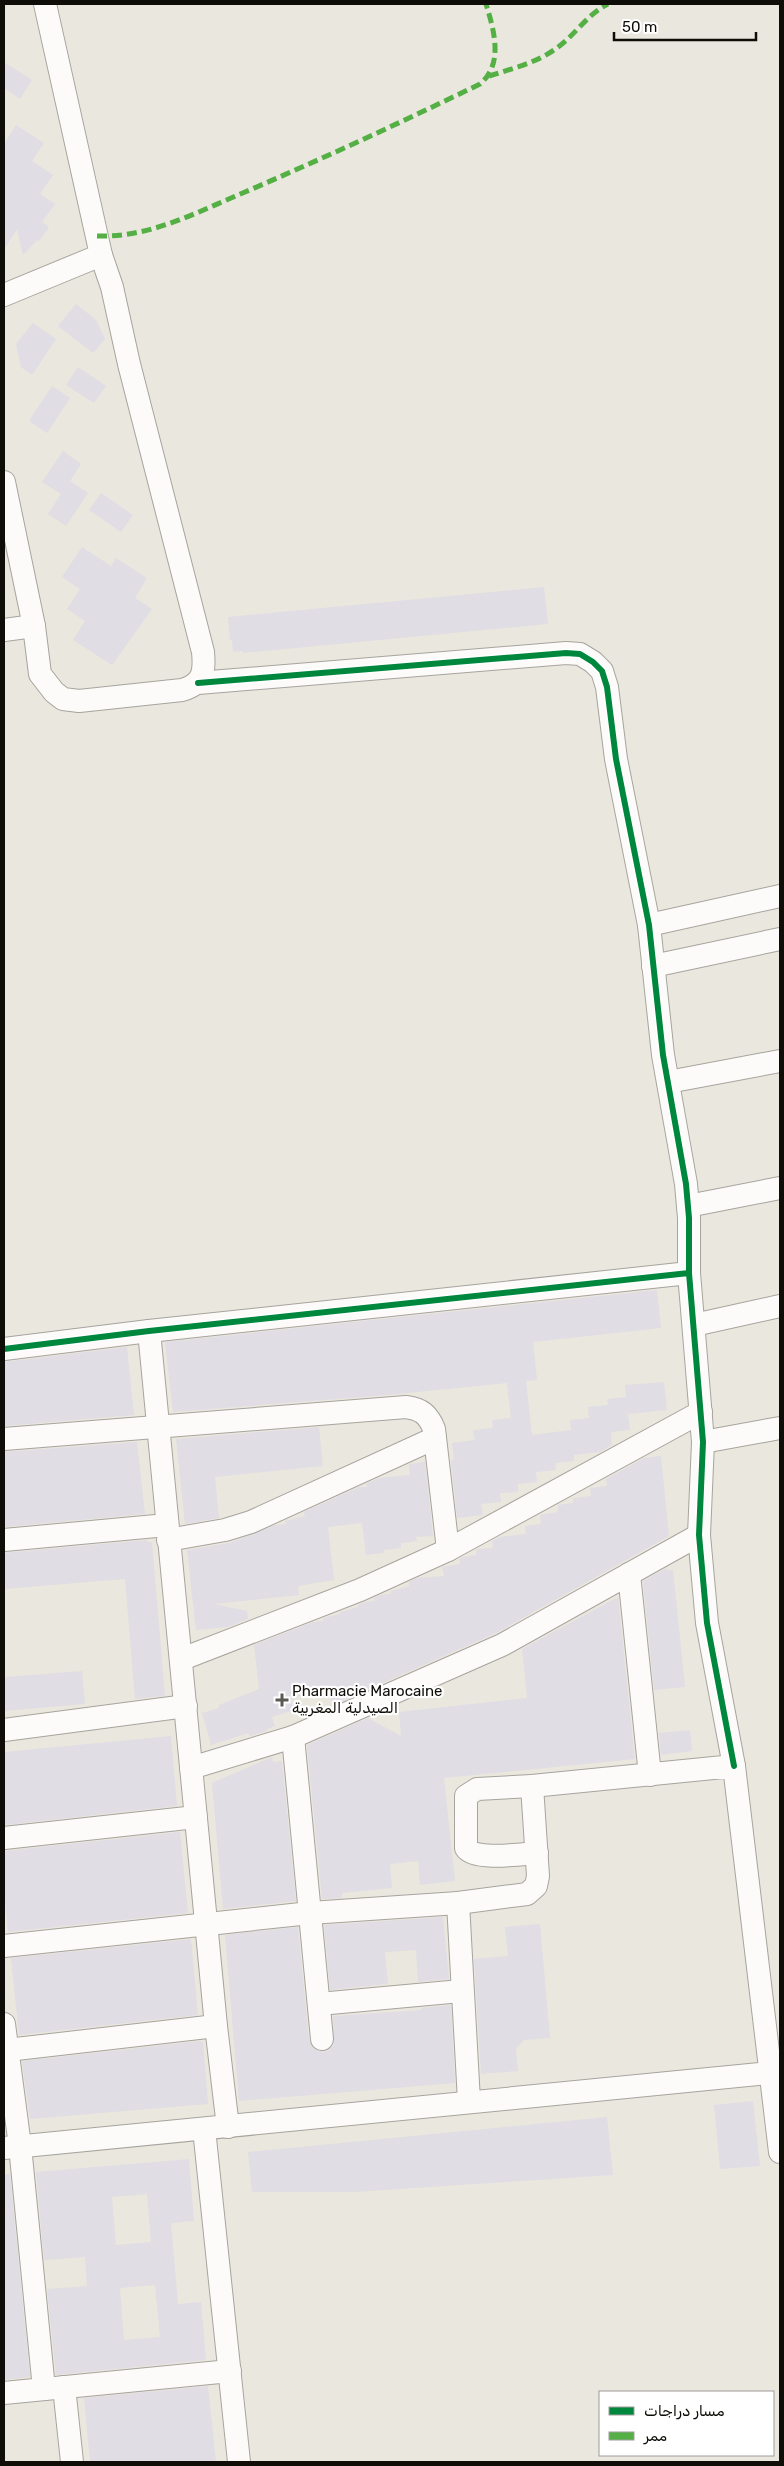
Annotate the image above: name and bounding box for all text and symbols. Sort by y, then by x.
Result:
scale bar [614,10,756,42]
text: 50 m [622,18,657,36]
place label: Pharmacie Marocaine الصيدلية المغربية [292,1682,442,1717]
marker: Pharmacie Marocaine الصيدلية المغربية [276,1694,288,1706]
legend [599,2391,774,2456]
text: مسار دراجات [644,2402,725,2420]
text: ممر [643,2427,667,2445]

